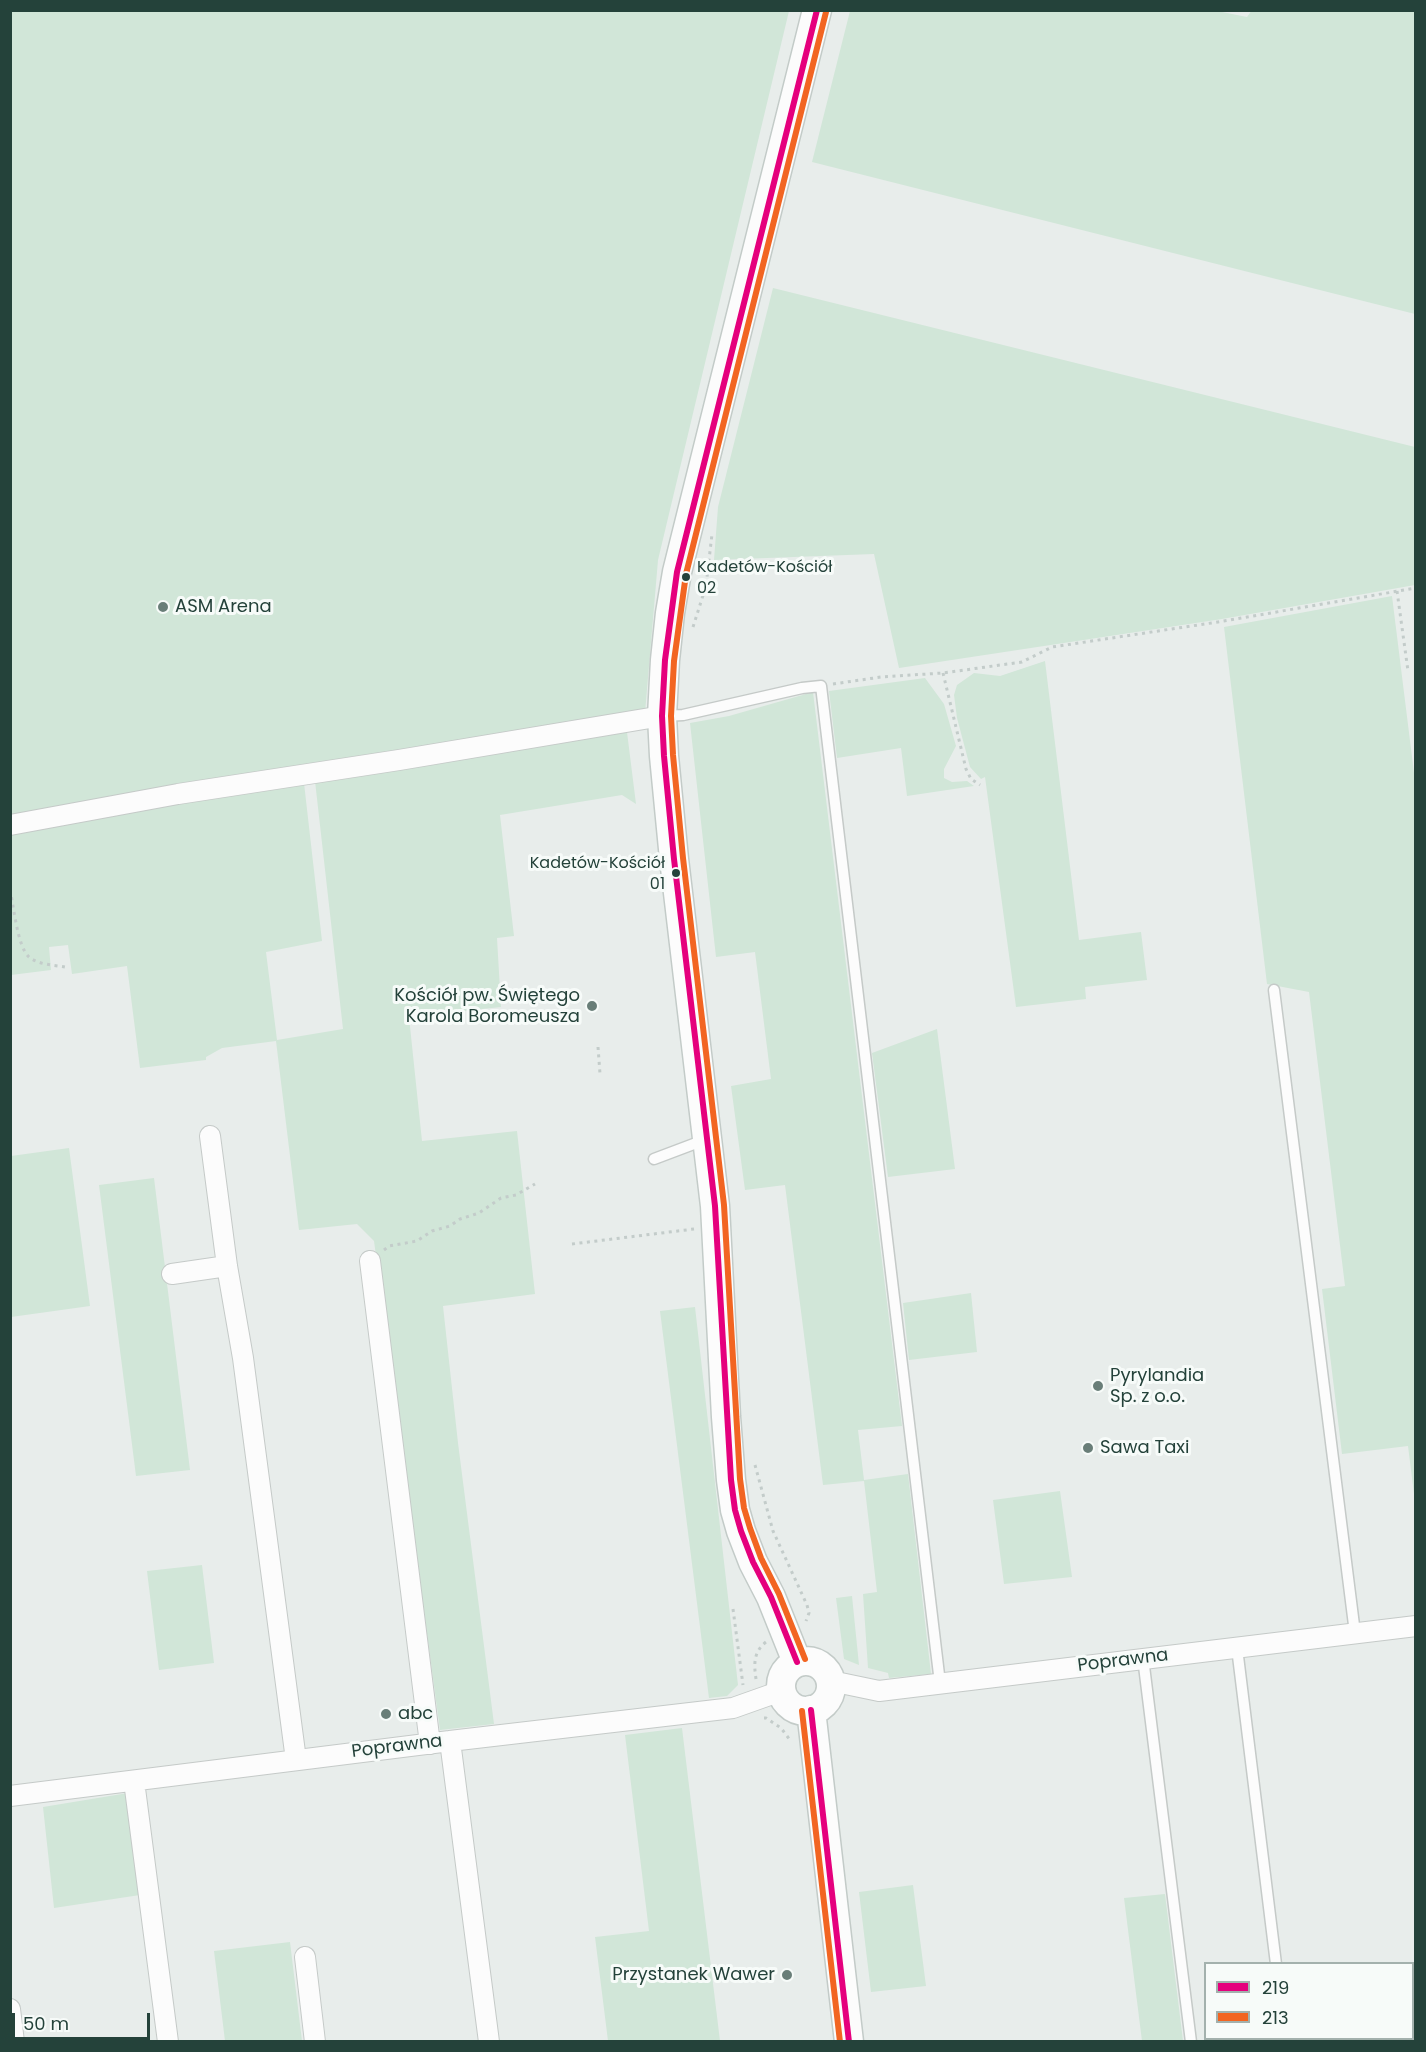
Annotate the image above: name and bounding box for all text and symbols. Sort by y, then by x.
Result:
place label: Kadetów-Kościół 02 [697,558,832,596]
marker: Kadetów-Kościół 02 [680,571,692,583]
place label: ASM Arena [175,596,272,618]
marker: ASM Arena [156,600,170,614]
place label: Kadetów-Kościół 01 [530,854,665,892]
marker: Kadetów-Kościół 01 [670,867,682,879]
place label: Kościół pw. Świętego Karola Boromeusza [394,985,580,1028]
marker: Kościół pw. Świętego Karola Boromeusza [585,999,599,1013]
place label: Pyrylandia Sp. z o.o. [1110,1365,1204,1408]
marker: Pyrylandia Sp. z o.o. [1091,1379,1105,1393]
place label: Sawa Taxi [1100,1437,1189,1459]
marker: Sawa Taxi [1081,1441,1095,1455]
street label: Poprawna [1076,1645,1170,1677]
place label: abc [398,1703,433,1725]
marker: abc [379,1707,393,1721]
street label: Poprawna [350,1731,444,1763]
legend [1204,1962,1414,2040]
place label: Przystanek Wawer [612,1964,775,1986]
marker: Przystanek Wawer [780,1968,794,1982]
text: 219 [1262,1975,1289,2000]
scale bar [15,2001,153,2039]
text: 213 [1262,2005,1289,2030]
text: 50 m [23,2011,69,2036]

